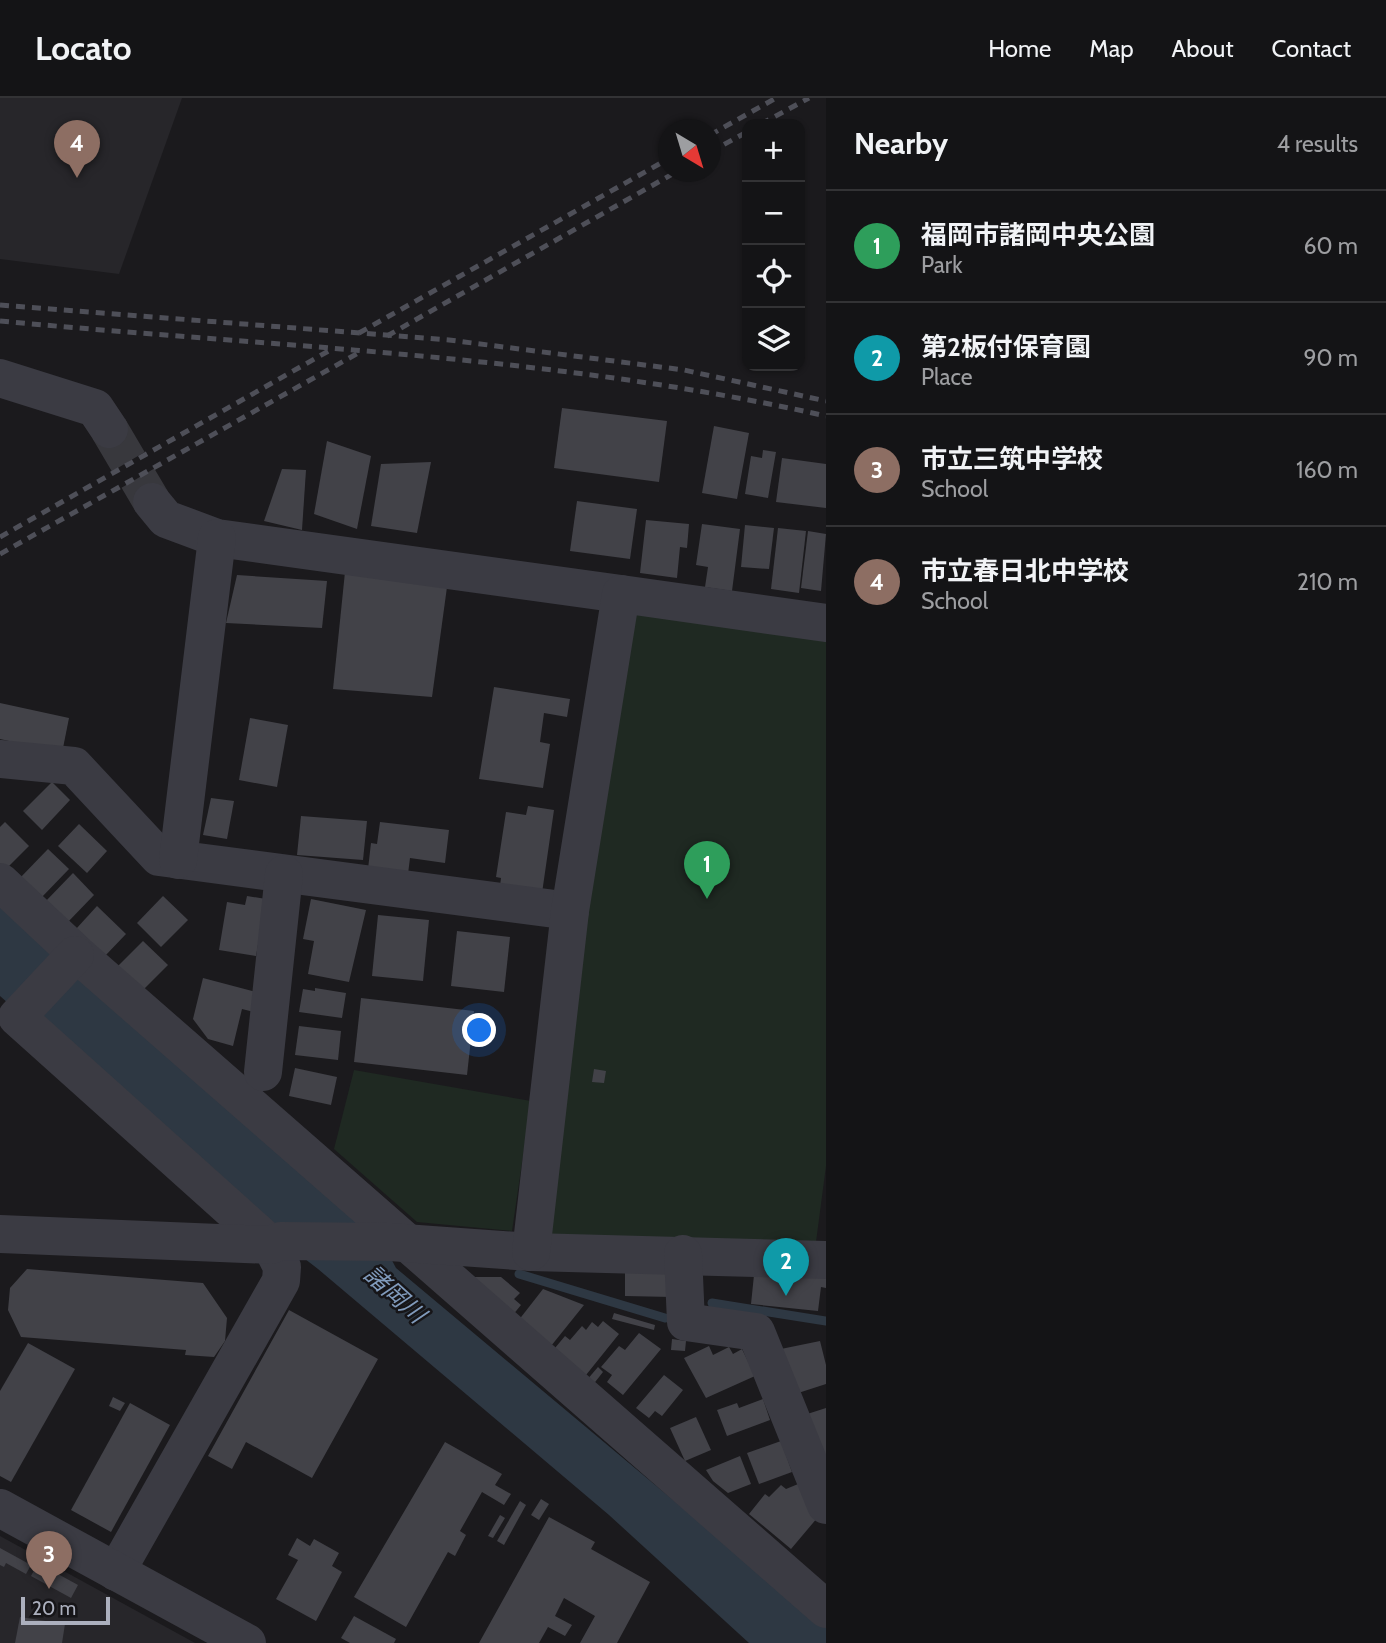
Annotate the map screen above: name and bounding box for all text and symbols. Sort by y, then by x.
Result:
text: Locato [35,28,131,68]
text: Home [988,34,1051,63]
text: Map [1089,34,1134,63]
text: About [1172,34,1234,63]
text: Contact [1272,34,1351,63]
north arrow [658,119,721,182]
map controls [742,119,805,371]
button: + [742,119,805,182]
pin: 4 [54,120,100,178]
text: Nearby [854,125,948,162]
text: 4 results [1277,130,1358,158]
button: − [742,182,805,245]
text: 福岡市諸岡中央公園 [921,219,1155,251]
text: 1 [873,232,881,260]
text: 60 m [1304,232,1358,260]
button: locate [742,245,805,308]
text: Park [921,251,962,279]
button: layers [742,308,805,371]
text: 第2板付保育園 [921,331,1091,363]
text: 2 [871,344,883,372]
text: 90 m [1304,344,1358,372]
text: Place [921,363,973,391]
text: 市立三筑中学校 [921,443,1103,475]
text: 3 [871,456,883,484]
text: 160 m [1296,456,1358,484]
text: School [921,475,988,503]
text: 市立春日北中学校 [921,555,1129,587]
text: 4 [870,568,884,596]
text: 210 m [1297,568,1358,596]
text: School [921,587,988,615]
pin: 1 [684,841,730,899]
your location [462,1013,496,1047]
pin: 2 [763,1238,809,1296]
water label: 諸岡川 [359,1259,434,1331]
pin: 3 [26,1531,72,1589]
scale bar [21,1594,110,1626]
text: 20 m [32,1597,76,1620]

